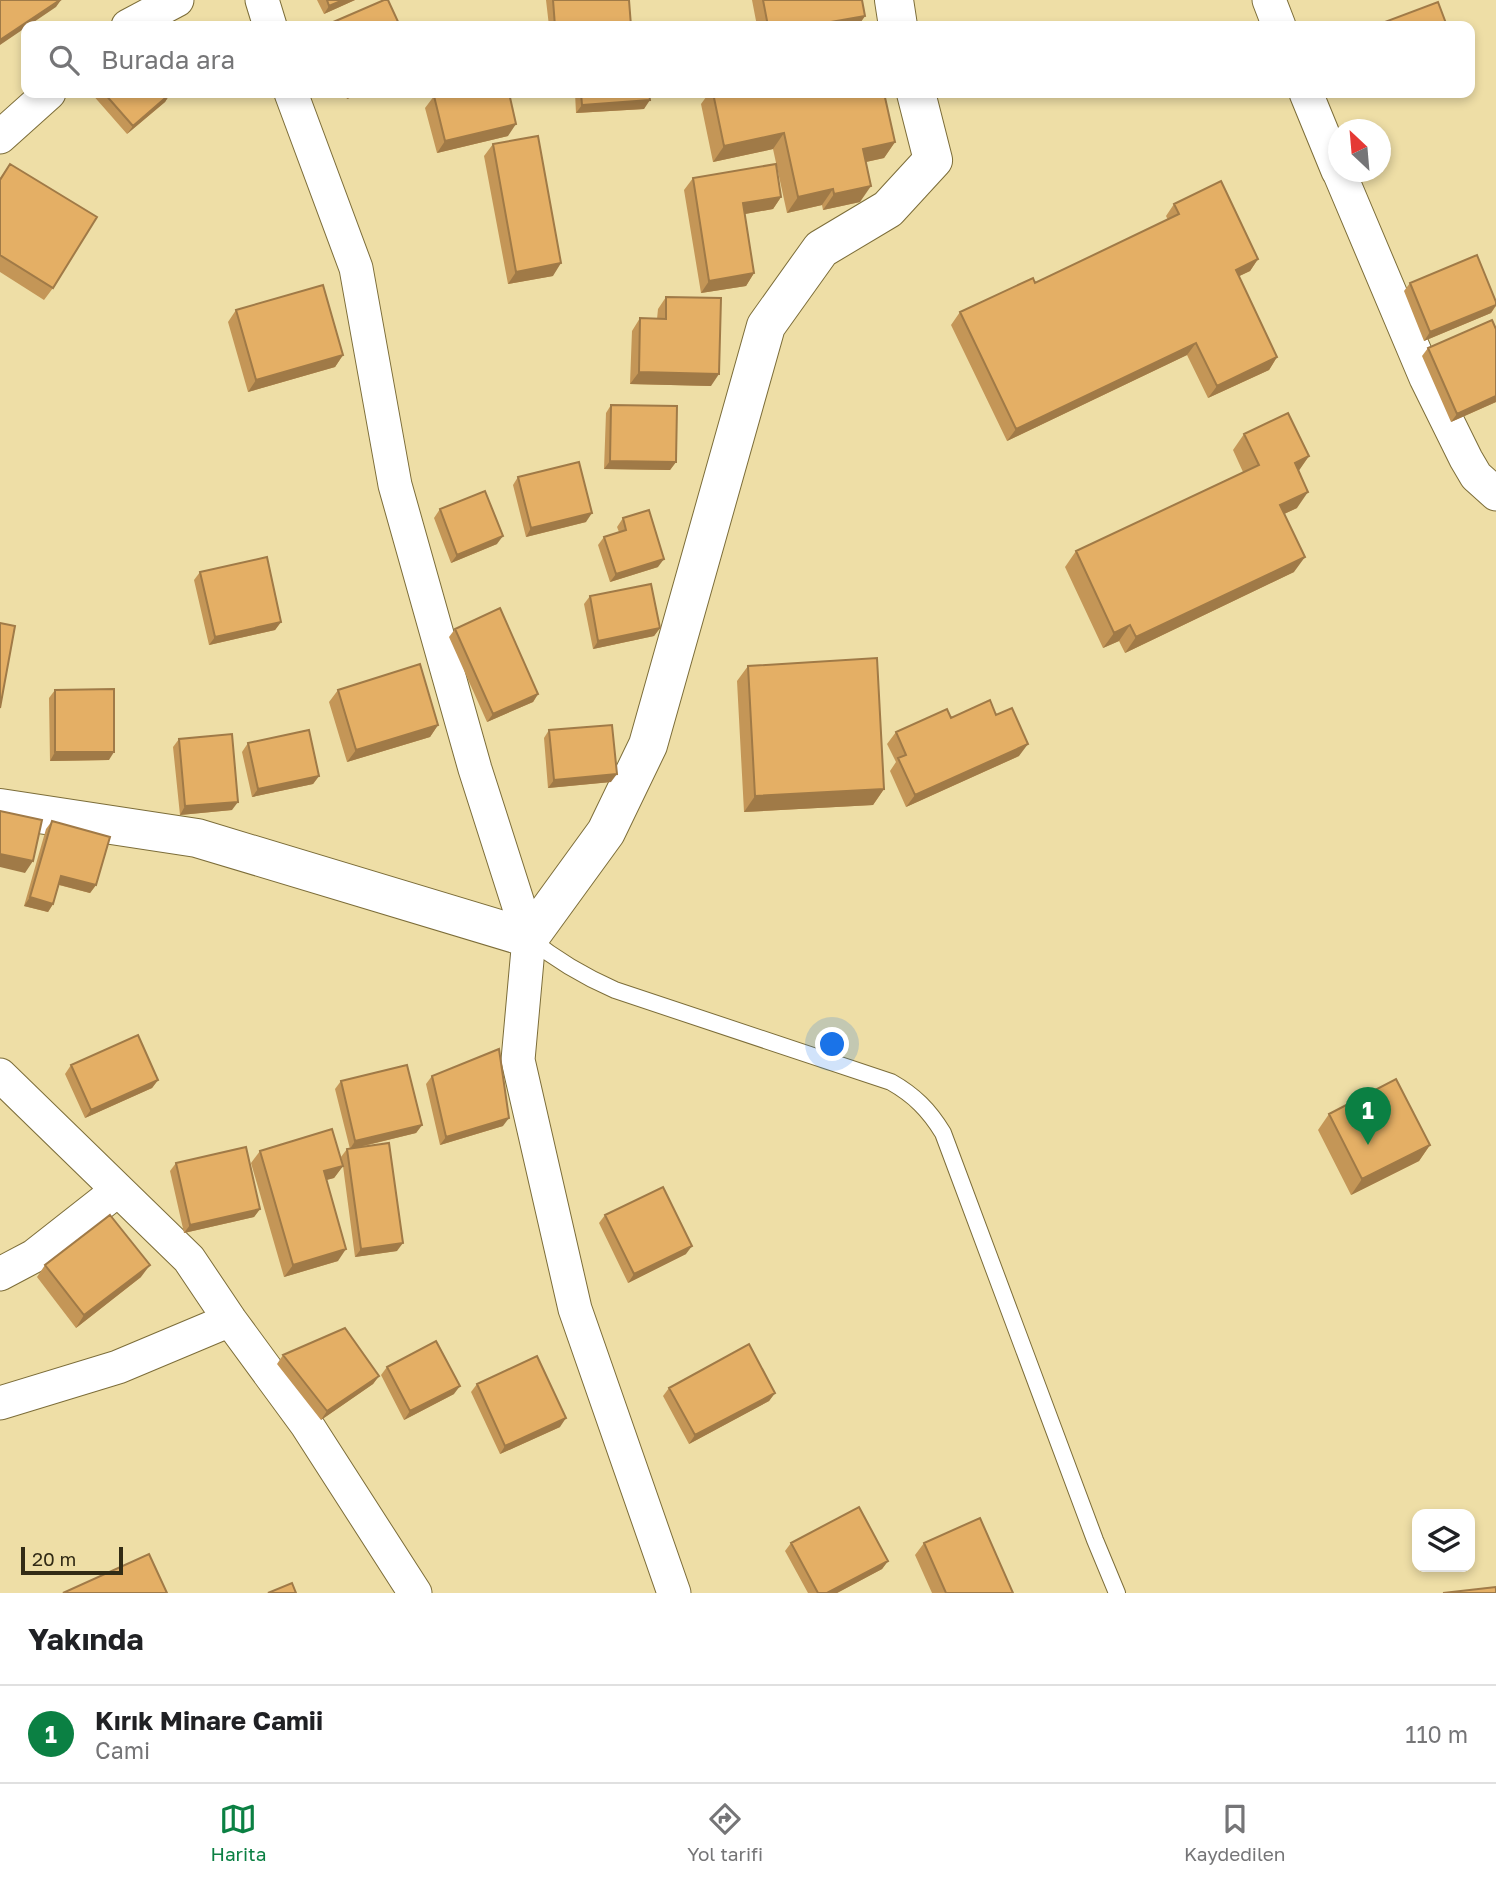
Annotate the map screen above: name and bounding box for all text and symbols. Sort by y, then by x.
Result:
search box [21,21,1475,98]
icon: search [45,41,83,79]
text: Burada ara [101,44,235,75]
north arrow [1328,119,1391,182]
your location [815,1027,849,1061]
pin: 1 [1345,1087,1391,1145]
map controls [1412,1509,1475,1572]
button: layers [1412,1509,1475,1572]
scale bar [21,1544,122,1576]
text: 20 m [32,1547,76,1570]
text: Yakında [28,1621,144,1657]
text: Kırık Minare Camii [95,1705,323,1736]
text: 1 [45,1720,57,1748]
text: 110 m [1405,1720,1468,1748]
text: Cami [95,1736,150,1764]
tab: Harita [210,1800,266,1865]
tab: Yol tarifi [687,1800,763,1865]
tab: Kaydedilen [1184,1800,1286,1865]

